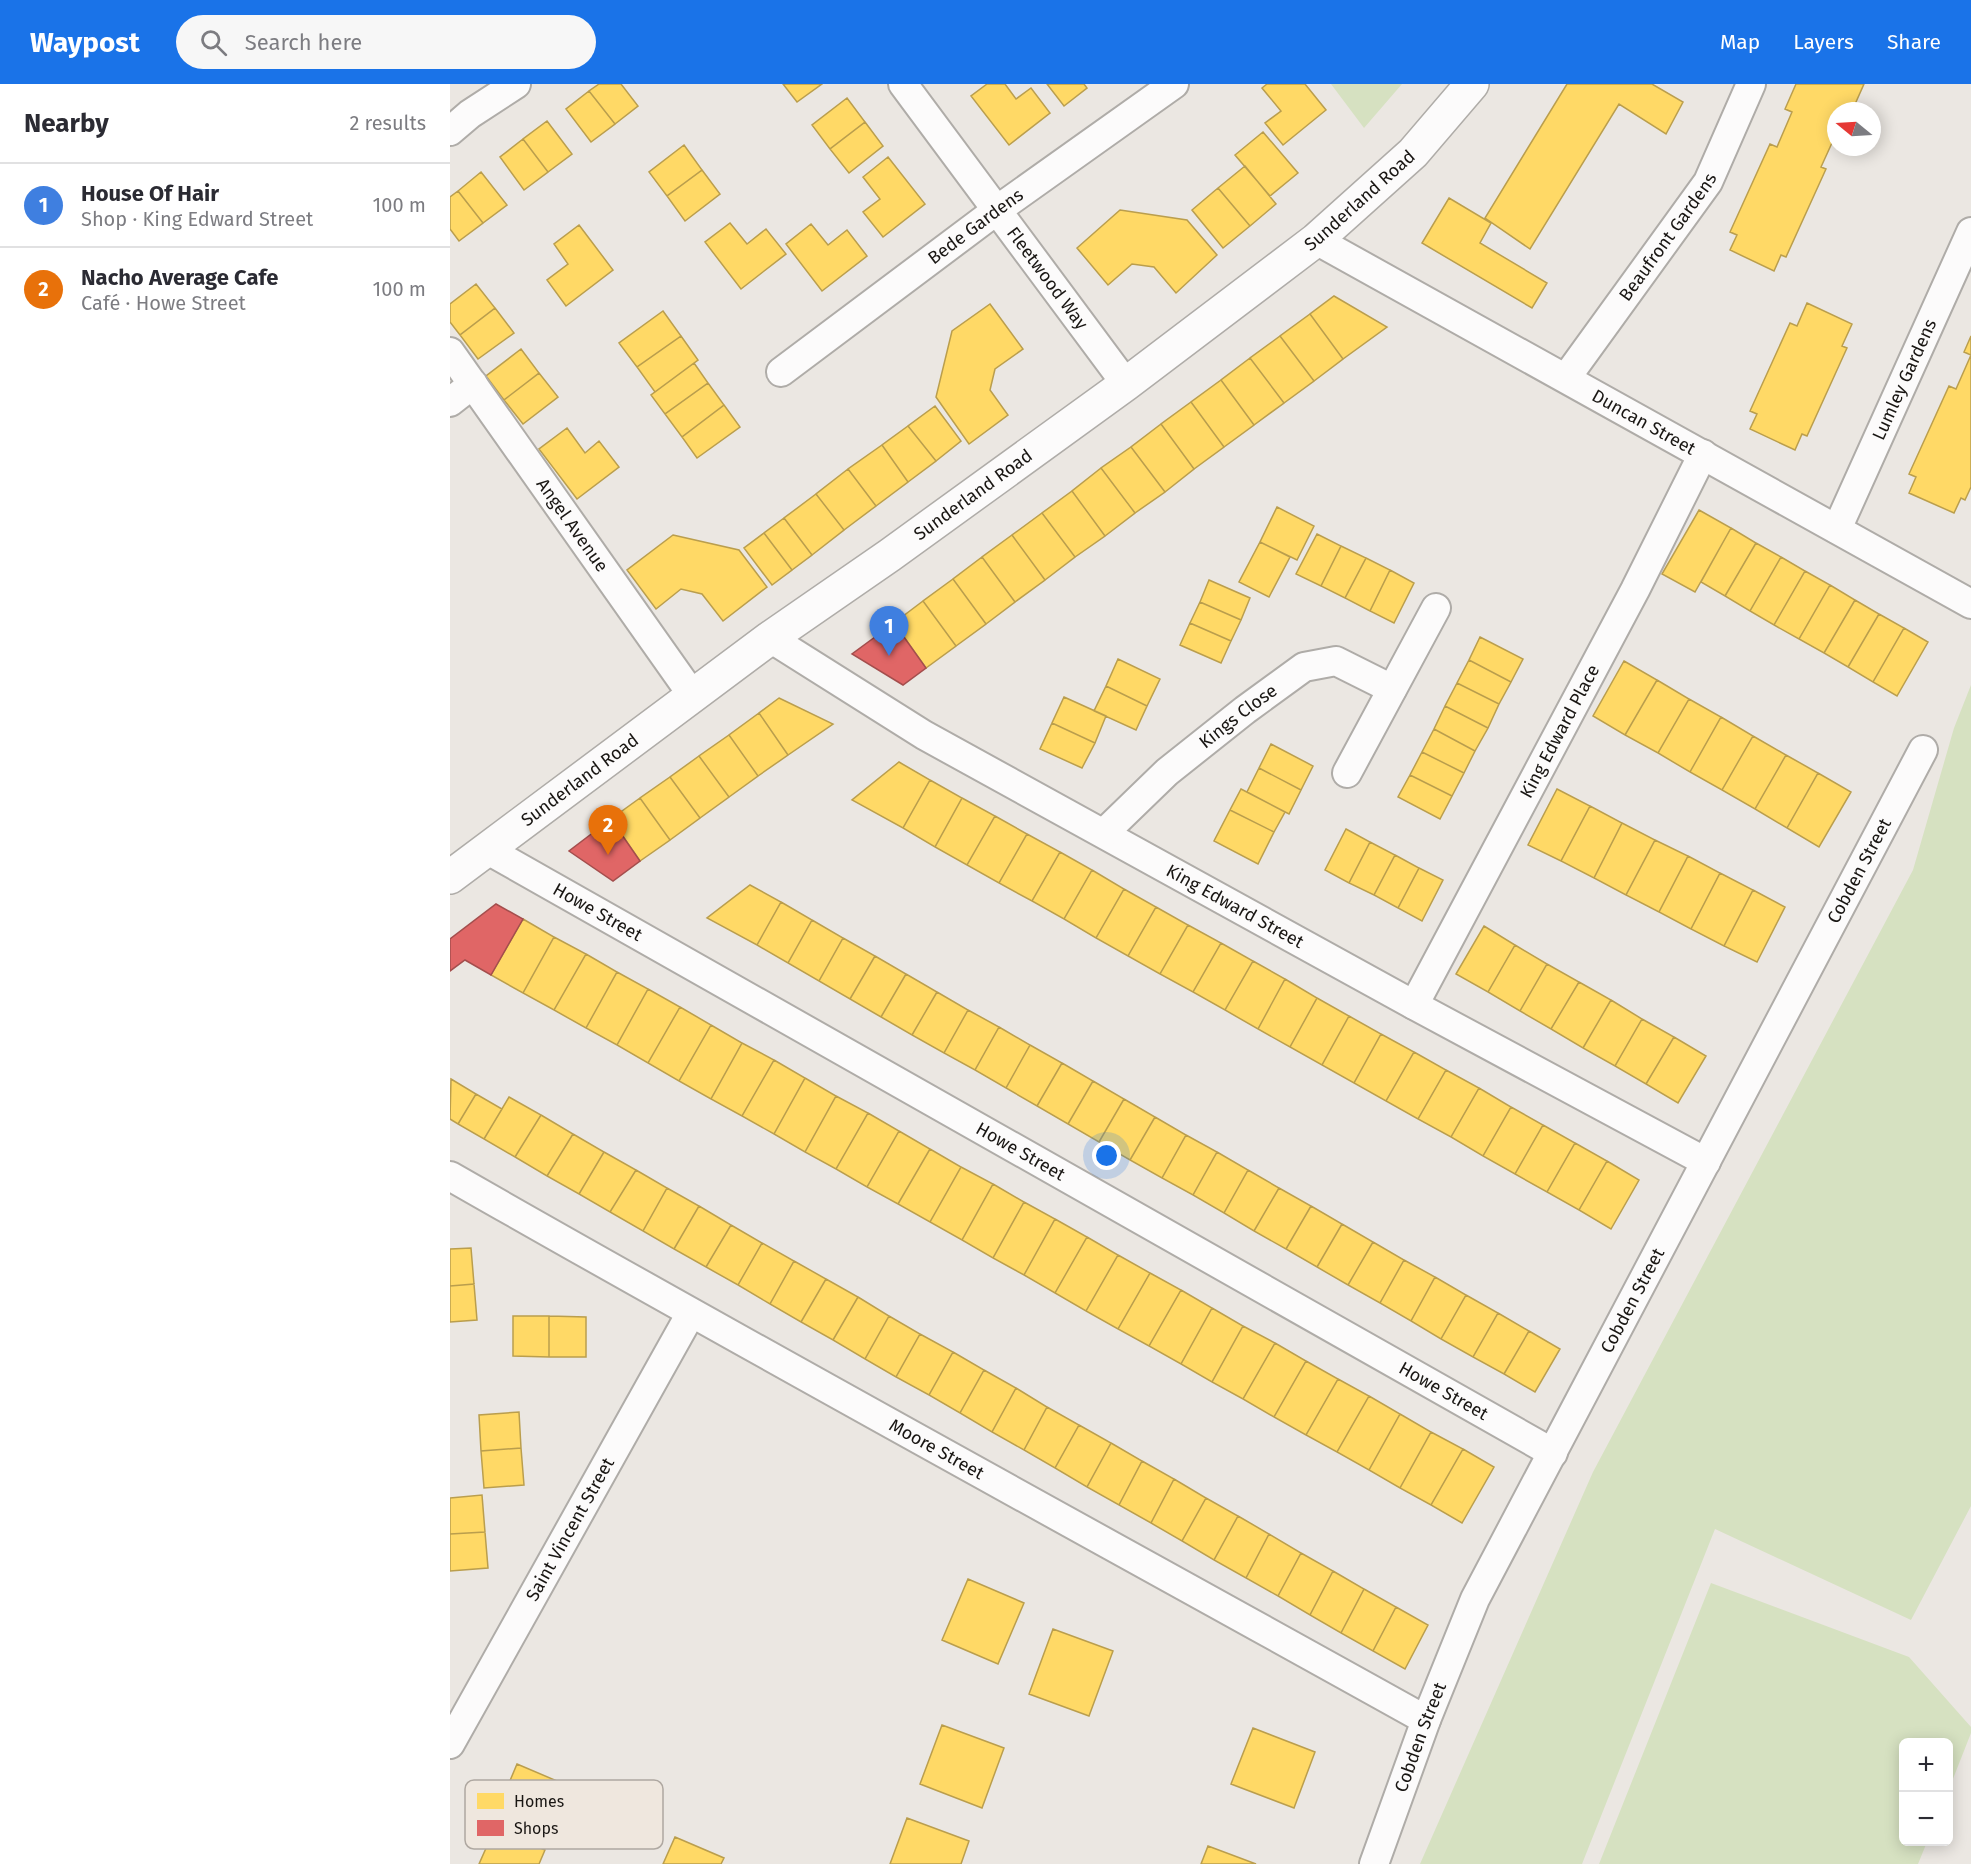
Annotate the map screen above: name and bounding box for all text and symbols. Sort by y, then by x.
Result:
search box [176,15,596,69]
text: Waypost [30,26,140,59]
icon: search [197,26,230,59]
text: Search here [245,29,362,56]
text: Map [1720,29,1760,55]
text: Layers [1793,29,1854,55]
text: Share [1887,29,1941,55]
north arrow [1827,102,1881,156]
text: Nearby [24,108,109,139]
text: 2 results [349,111,426,135]
street label: Sunderland Road [1300,145,1420,256]
street label: Beaufront Gardens [1614,170,1721,305]
text: House Of Hair [81,180,219,207]
street label: Bede Gardens [924,184,1028,269]
text: 1 [39,193,48,217]
text: 100 m [373,193,426,217]
text: Shop · King Edward Street [81,207,313,231]
street label: Fleetwood Way [1002,223,1093,334]
text: Nacho Average Cafe [81,264,278,291]
text: 2 [38,277,49,301]
text: 100 m [373,277,426,301]
text: Café · Howe Street [81,291,246,315]
street label: Lumley Gardens [1868,316,1941,443]
street label: Duncan Street [1588,385,1700,460]
street label: Sunderland Road [910,444,1037,545]
street label: Angel Avenue [532,474,613,576]
pin: 1 [870,606,908,656]
street label: King Edward Place [1515,661,1604,802]
street label: Kings Close [1195,679,1281,753]
street label: Sunderland Road [517,729,643,831]
pin: 2 [588,806,628,855]
street label: Cobden Street [1823,814,1896,927]
street label: King Edward Street [1162,860,1308,953]
street label: Howe Street [549,878,647,946]
street label: Howe Street [972,1118,1070,1186]
your location [1092,1141,1121,1170]
street label: Cobden Street [1596,1244,1669,1357]
street label: Howe Street [1395,1357,1492,1425]
street label: Moore Street [885,1414,988,1484]
street label: Saint Vincent Street [521,1453,619,1605]
street label: Cobden Street [1390,1679,1451,1795]
map controls [1899,1738,1953,1846]
button: + [1899,1738,1953,1792]
legend [465,1780,663,1849]
text: Homes [514,1792,564,1811]
button: − [1899,1792,1953,1846]
text: Shops [514,1819,558,1838]

